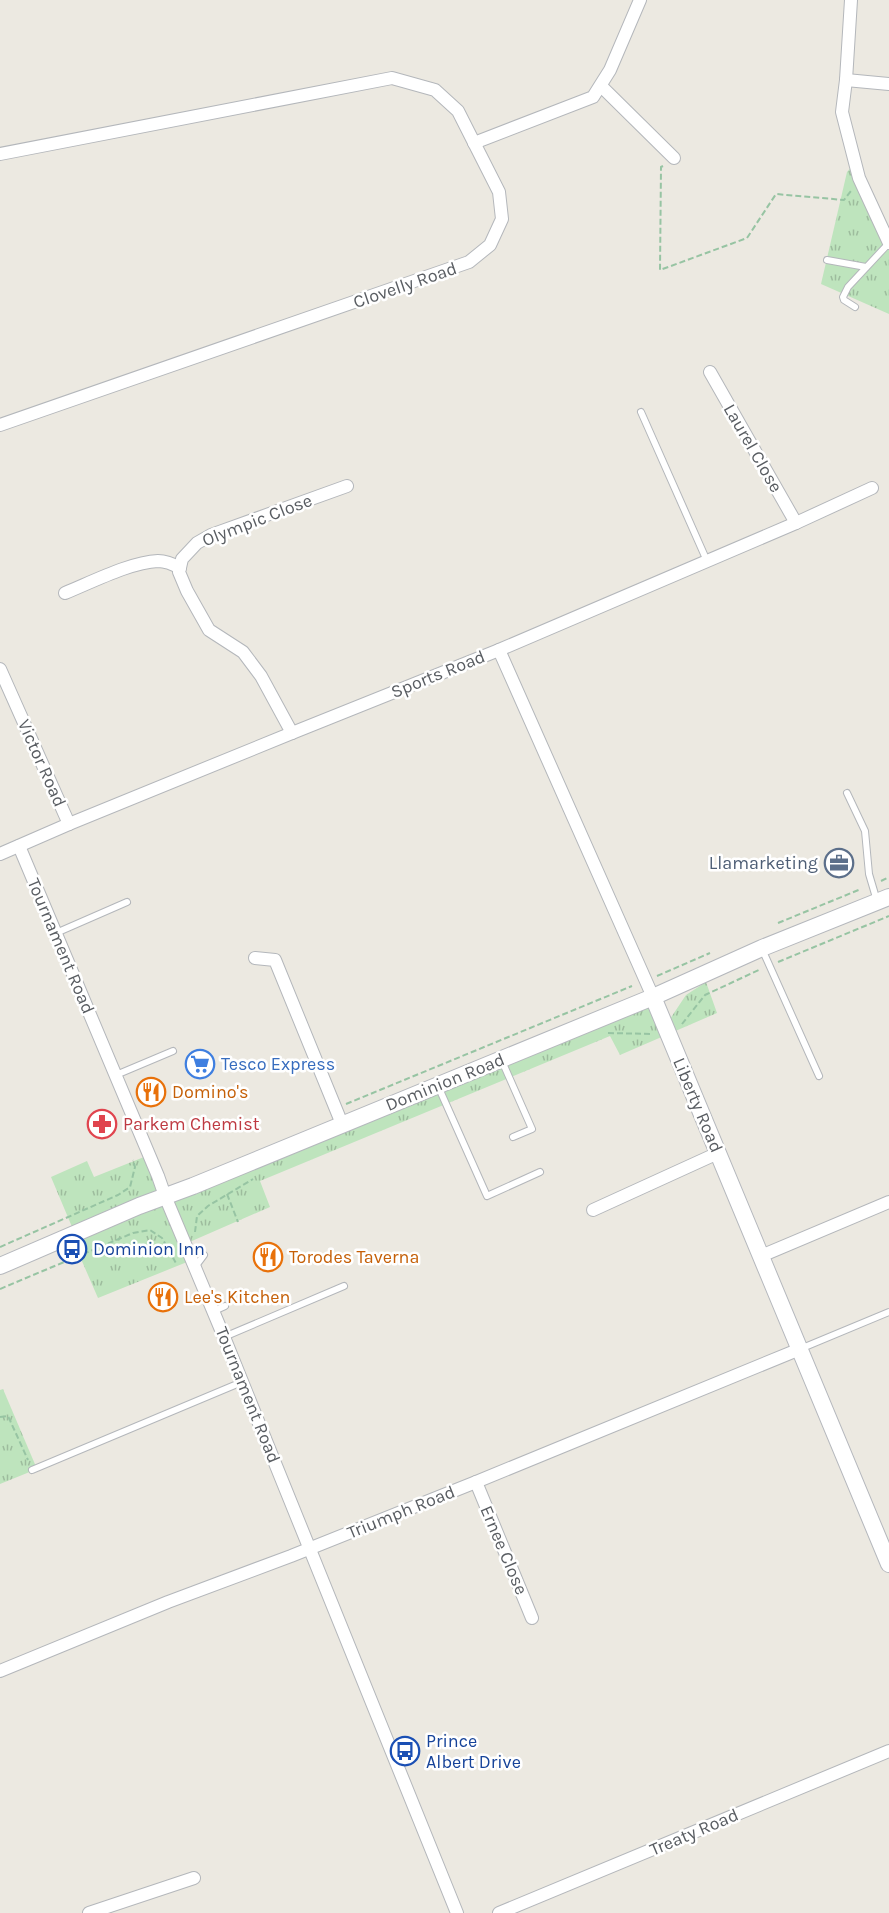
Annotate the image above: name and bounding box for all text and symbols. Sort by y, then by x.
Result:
street label: Clovelly Road [350,257,460,313]
street label: Laurel Close [719,400,787,496]
street label: Olympic Close [199,489,315,551]
street label: Sports Road [388,645,488,703]
street label: Victor Road [13,716,71,810]
office icon: Llamarketing [823,847,855,879]
place label: Llamarketing [709,852,818,874]
street label: Tournament Road [23,875,99,1017]
supermarket icon: Tesco Express [184,1048,216,1080]
street label: Dominion Road [382,1048,508,1116]
place label: Tesco Express [221,1053,335,1075]
street label: Liberty Road [668,1054,728,1156]
restaurant icon: Domino's [135,1076,167,1108]
place label: Domino's [172,1081,249,1103]
pharmacy icon: Parkem Chemist [86,1108,118,1140]
place label: Parkem Chemist [123,1113,260,1135]
bus stop icon: Dominion Inn [56,1233,88,1265]
place label: Dominion Inn [93,1238,205,1260]
restaurant icon: Torodes Taverna [252,1241,284,1273]
place label: Torodes Taverna [289,1246,419,1268]
restaurant icon: Lee's Kitchen [147,1281,179,1313]
place label: Lee's Kitchen [184,1286,290,1308]
street label: Tournament Road [211,1324,285,1466]
street label: Triumph Road [344,1480,458,1544]
street label: Ernee Close [475,1502,533,1598]
place label: Prince Albert Drive [426,1730,521,1773]
bus stop icon: Prince Albert Drive [389,1735,421,1767]
street label: Treaty Road [646,1803,742,1861]

